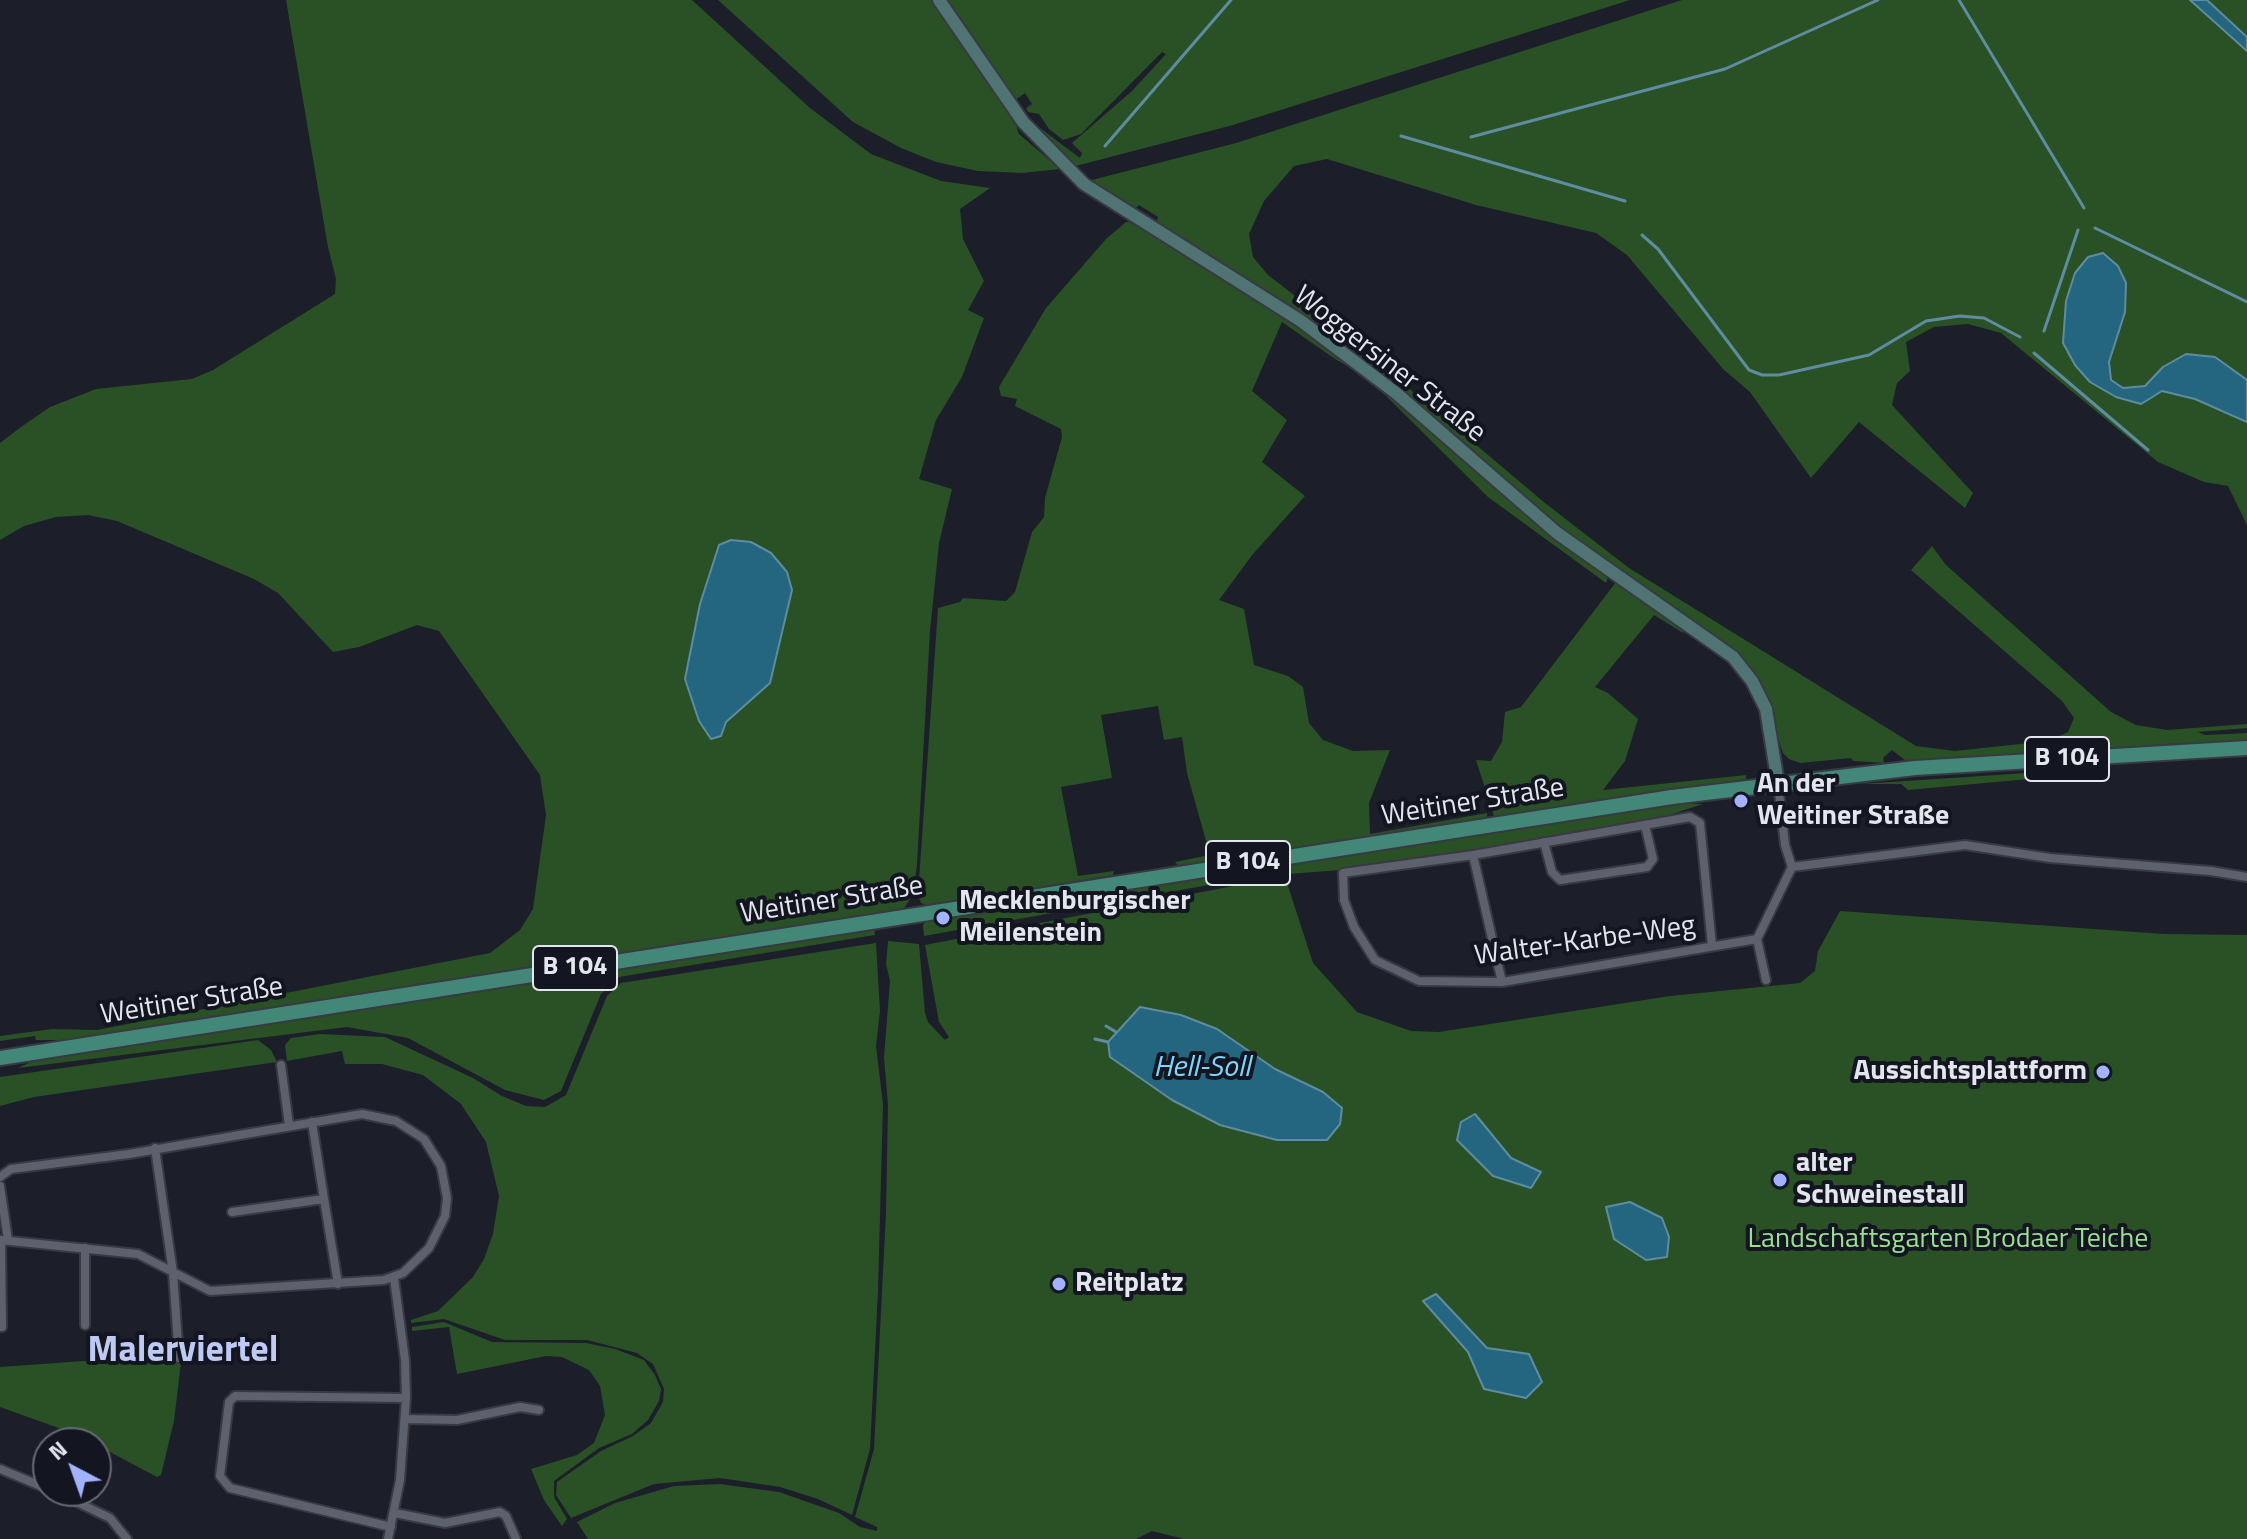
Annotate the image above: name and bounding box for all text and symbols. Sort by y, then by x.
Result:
street label: Woggersiner Straße [1286,280,1492,450]
road number: B 104 [2025,737,2109,781]
place label: An der Weitiner Straße [1757,768,1949,834]
street label: Weitiner Straße [1379,772,1567,834]
marker: An der Weitiner Straße [1732,792,1750,810]
road number: B 104 [1206,841,1290,885]
street label: Weitiner Straße [738,870,926,932]
place label: Mecklenburgischer Meilenstein [959,885,1191,951]
marker: Mecklenburgischer Meilenstein [934,909,952,927]
street label: Walter-Karbe-Weg [1472,910,1698,974]
road number: B 104 [533,946,617,990]
street label: Weitiner Straße [98,971,286,1033]
water label: Hell-Soll [1153,1051,1251,1087]
place label: Aussichtsplattform [1853,1055,2087,1089]
marker: Aussichtsplattform [2094,1063,2112,1081]
place label: alter Schweinestall [1796,1147,1965,1213]
marker: alter Schweinestall [1771,1171,1789,1189]
park label: Landschaftsgarten Brodaer Teiche [1748,1223,2148,1257]
place label: Reitplatz [1075,1267,1184,1301]
marker: Reitplatz [1050,1275,1068,1293]
district label: Malerviertel [88,1330,278,1374]
north arrow [32,1427,112,1507]
text: N [41,1433,74,1468]

